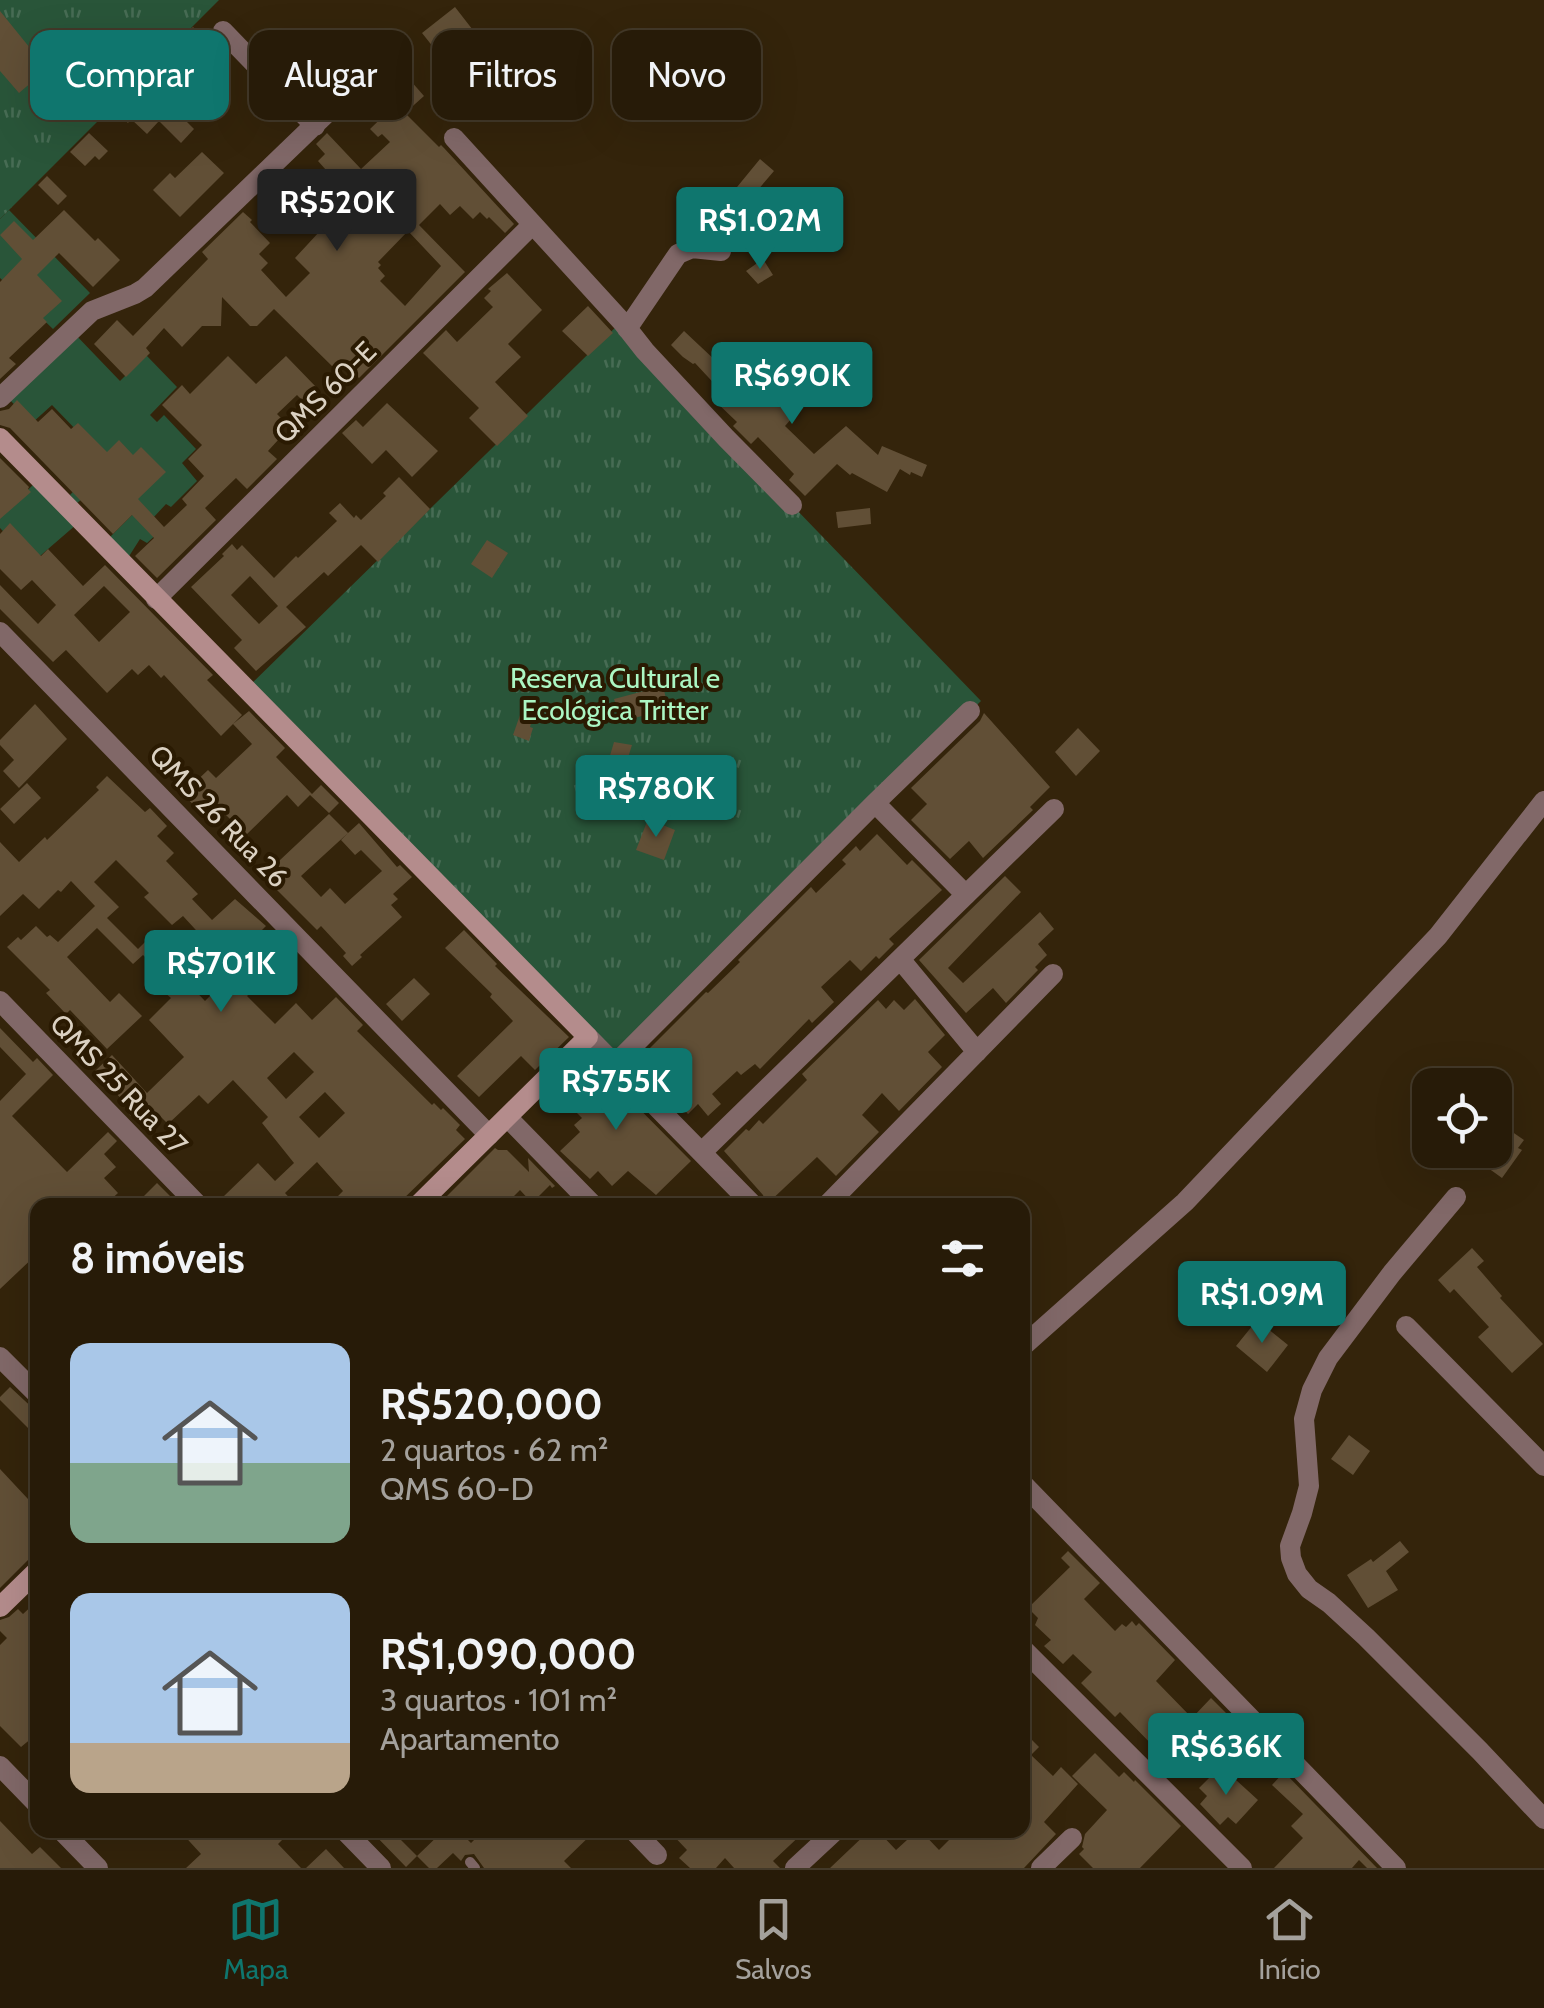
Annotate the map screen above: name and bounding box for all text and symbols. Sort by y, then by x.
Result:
chip: Comprar [30,30,229,120]
chip: Alugar [249,30,412,120]
chip: Filtros [432,30,592,120]
chip: Novo [612,30,761,120]
pin: R$520K [256,169,418,254]
text: R$520K [279,182,395,221]
pin: R$1.02M [668,187,852,272]
text: R$1.02M [698,200,822,239]
street label: QMS 60-E [267,334,383,450]
pin: R$690K [711,342,873,427]
text: R$690K [733,355,851,394]
park label: Reserva Cultural e Ecológica Tritter [510,661,720,727]
street label: QMS 26 Rua 26 [142,738,296,894]
pin: R$780K [575,755,737,840]
text: R$780K [598,768,714,807]
pin: R$701K [140,930,302,1015]
text: R$701K [166,943,276,982]
street label: QMS 25 Rua 27 [43,1006,195,1162]
pin: R$755K [535,1048,697,1133]
text: R$755K [561,1061,671,1100]
map controls [1412,1068,1512,1168]
button: locate [1412,1068,1512,1168]
icon: filters [935,1231,990,1286]
text: 8 imóveis [70,1232,245,1284]
pin: R$1.09M [1170,1261,1354,1346]
text: R$1.09M [1200,1274,1324,1313]
text: R$520,000 [380,1378,603,1430]
icon: home [150,1383,270,1503]
text: 2 quartos · 62 m² [380,1430,608,1469]
text: QMS 60-D [380,1469,534,1508]
text: R$1,090,000 [380,1628,636,1680]
icon: home [150,1633,270,1753]
text: 3 quartos · 101 m² [380,1680,617,1719]
pin: R$636K [1145,1713,1307,1798]
text: Apartamento [380,1719,560,1758]
text: R$636K [1170,1726,1282,1765]
tab: Mapa [223,1892,288,1986]
tab: Salvos [735,1892,812,1986]
tab: Início [1258,1892,1321,1986]

